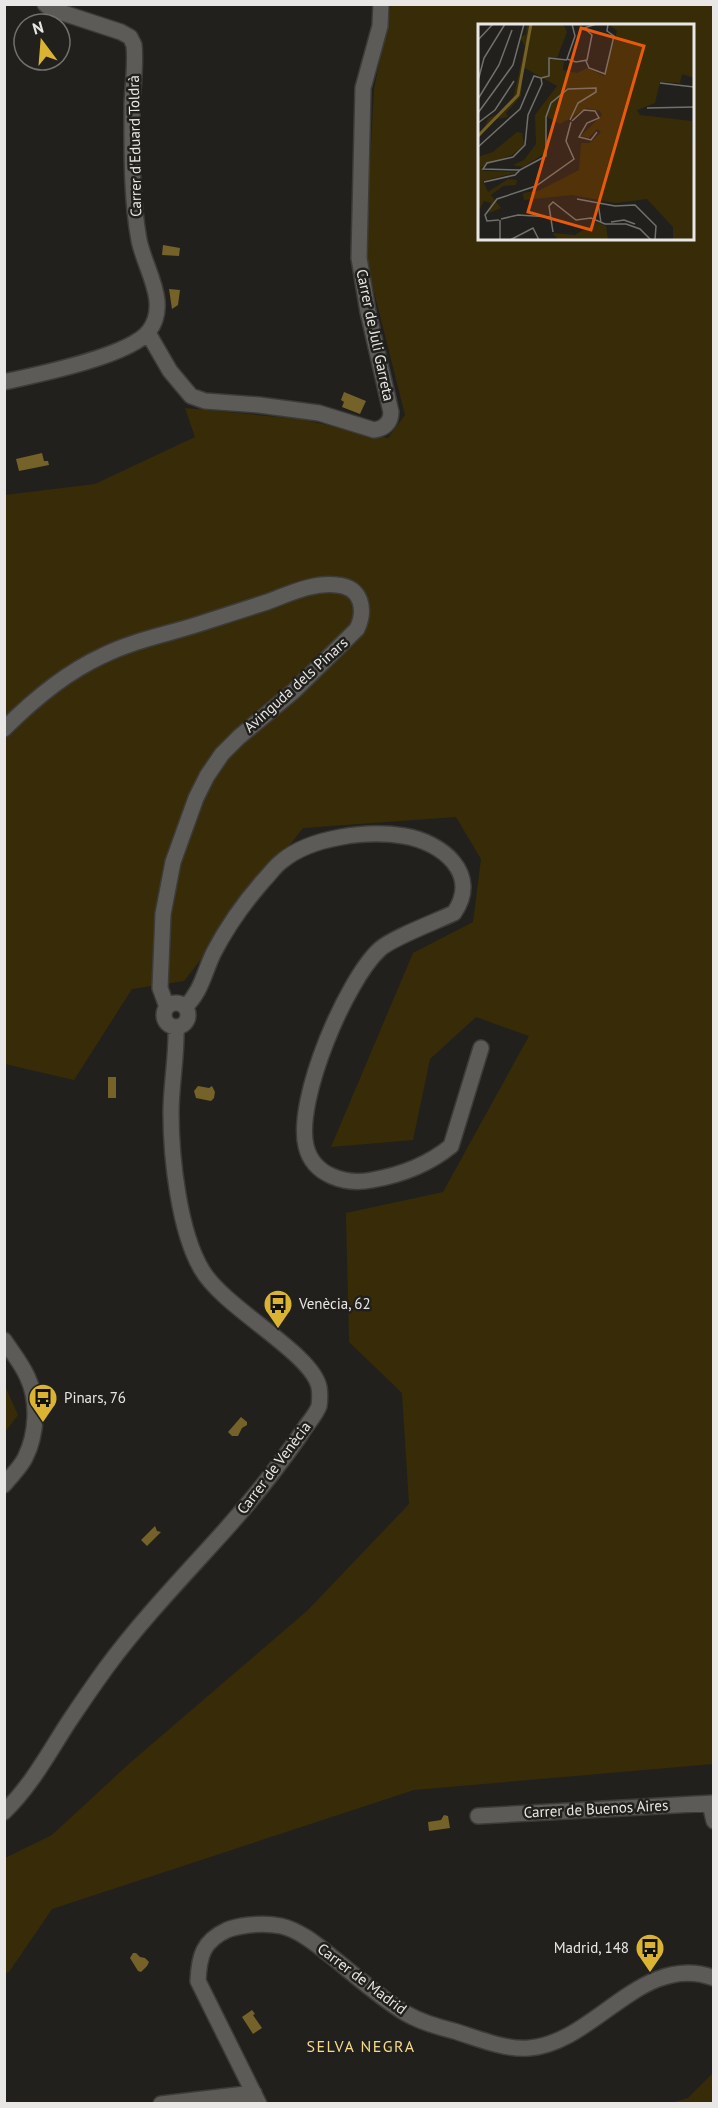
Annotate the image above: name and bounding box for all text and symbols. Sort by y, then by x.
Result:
north arrow [12,12,72,72]
text: N [30,17,46,39]
inset map [478,24,694,240]
street label: Carrer d'Eduard Toldrà [124,75,145,217]
street label: Carrer de Juli Garreta [352,267,399,403]
street label: Avinguda dels Pinars [240,633,352,736]
bus stop icon: Venècia, 62 [262,1288,294,1330]
place label: Venècia, 62 [298,1294,371,1313]
bus stop icon: Pinars, 76 [27,1382,59,1424]
place label: Pinars, 76 [64,1388,126,1407]
street label: Carrer de Venècia [233,1418,315,1518]
street label: Carrer de Buenos Aires [523,1795,669,1822]
bus stop icon: Madrid, 148 [634,1932,666,1974]
place label: Madrid, 148 [554,1938,629,1957]
street label: Carrer de Madrid [314,1939,411,2018]
district label: SELVA NEGRA [306,2036,416,2056]

